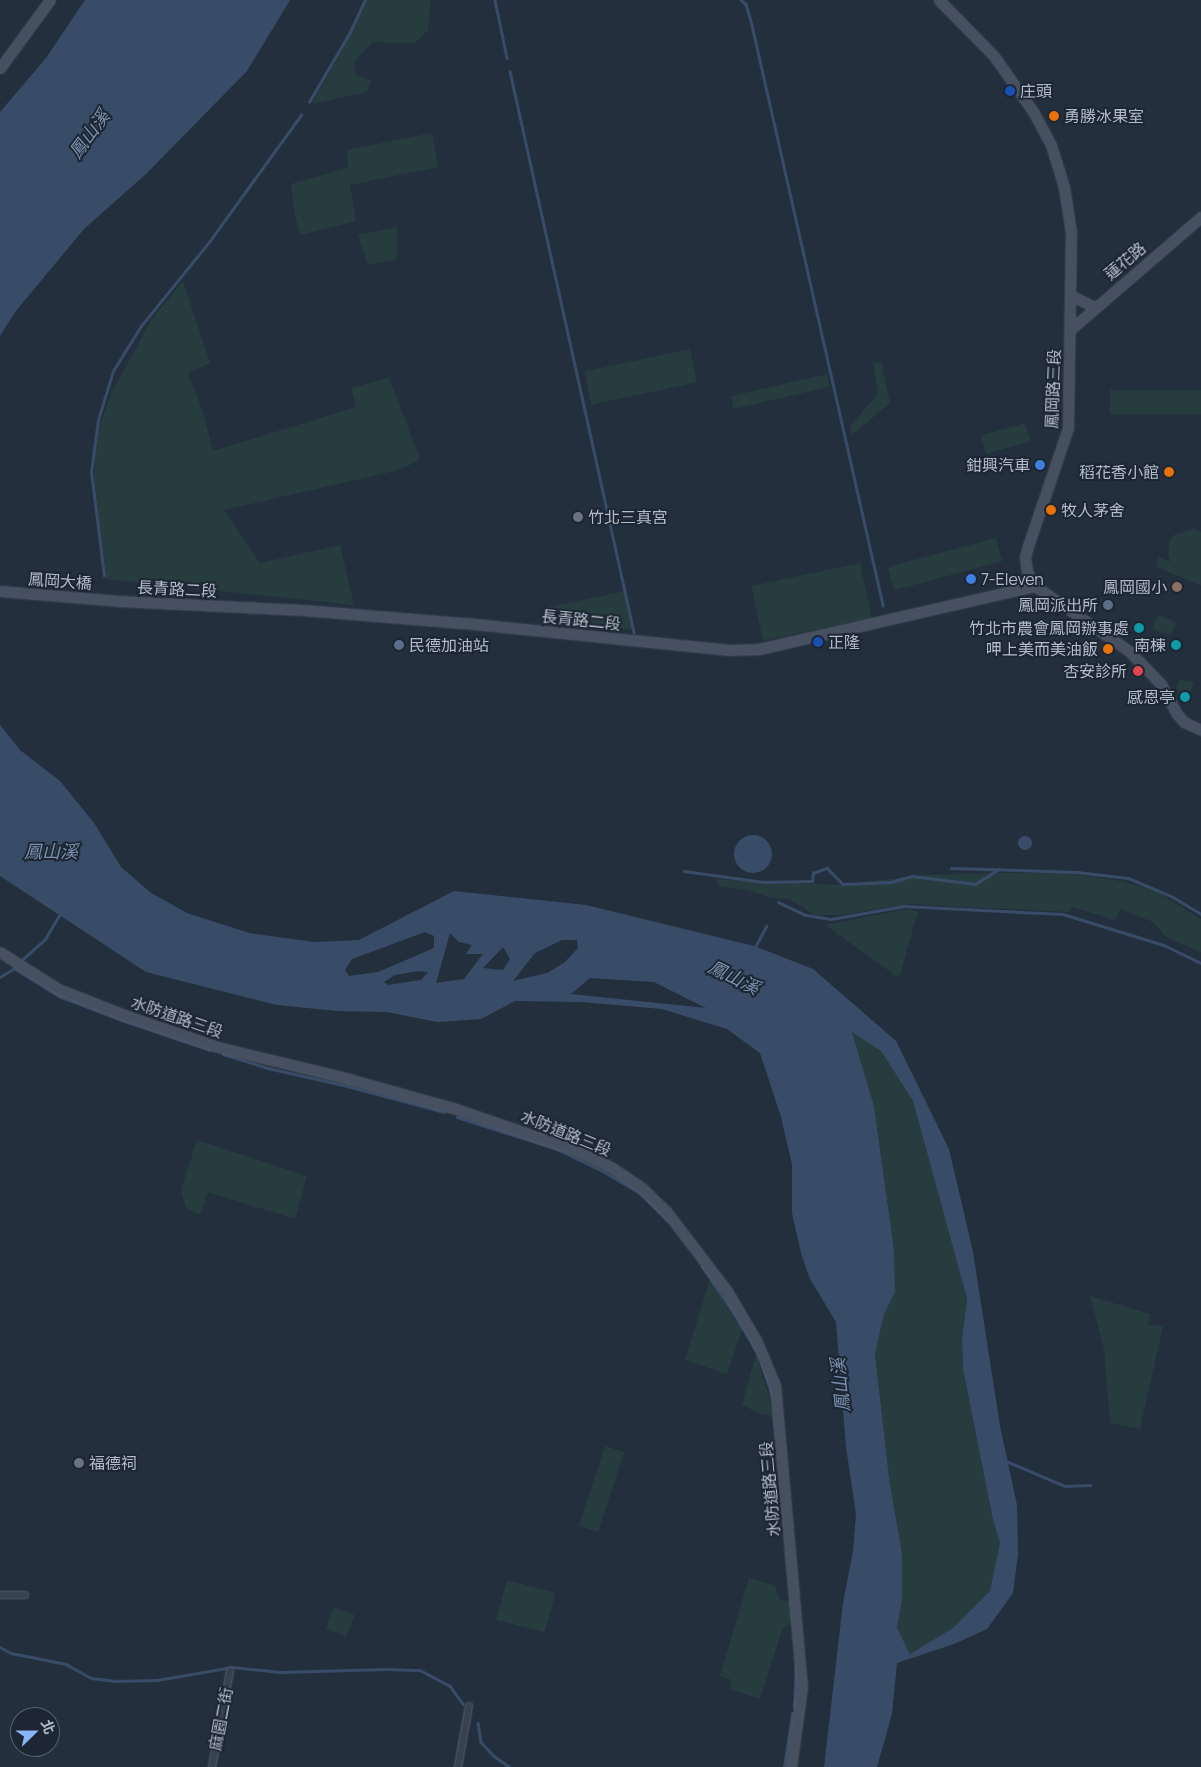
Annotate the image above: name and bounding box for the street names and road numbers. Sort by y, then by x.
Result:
street label: 蓮花路 [1100,238,1150,284]
street label: 鳳岡路三段 [1042,349,1064,429]
street label: 鳳岡大橋 [27,569,93,593]
street label: 長青路二段 [137,577,217,601]
street label: 長青路二段 [540,606,622,634]
street label: 水防道路三段 [128,992,226,1042]
street label: 水防道路三段 [518,1106,614,1160]
street label: 水防道路三段 [756,1440,784,1538]
street label: 麻園二街 [205,1686,237,1752]

